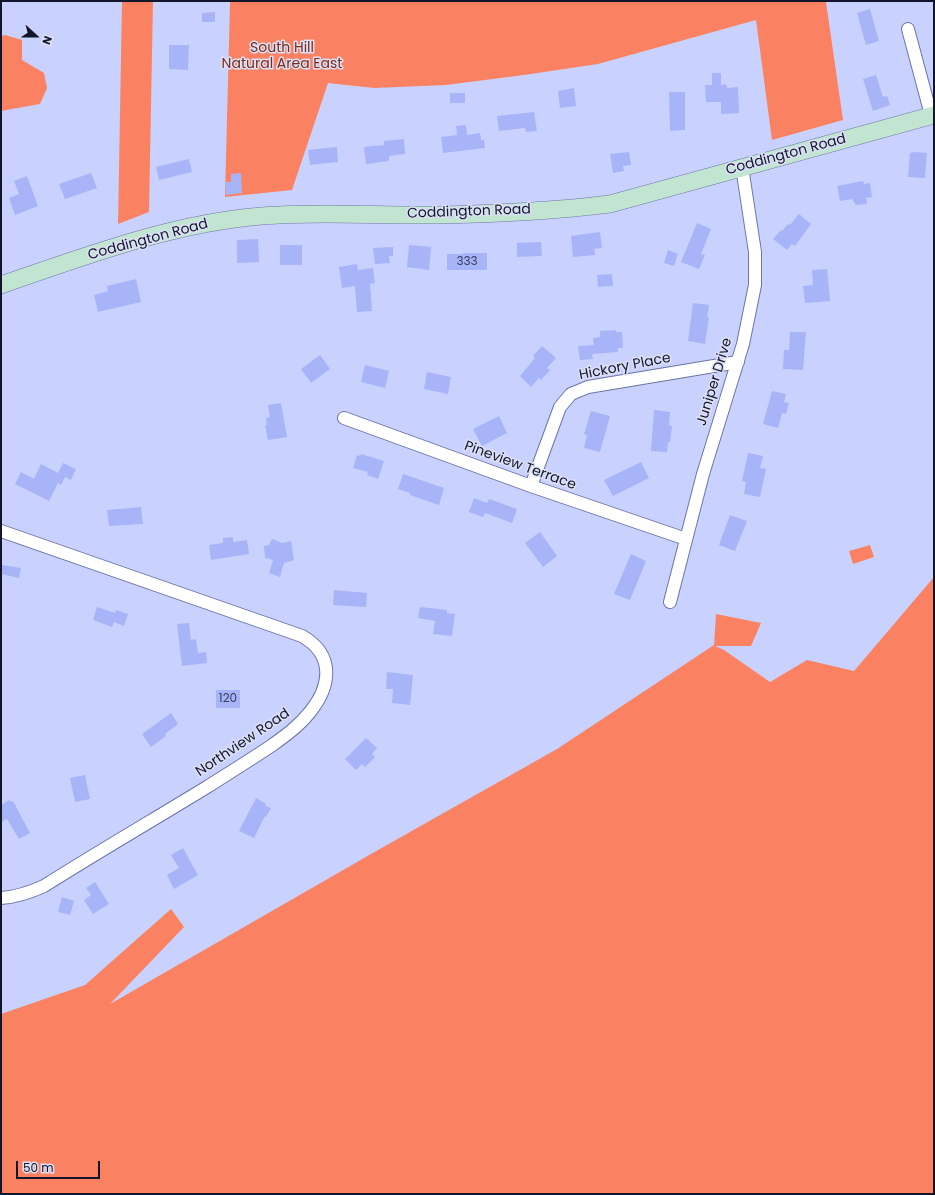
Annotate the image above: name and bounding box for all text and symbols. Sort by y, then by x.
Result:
north arrow [16,16,56,56]
text: N [38,34,56,47]
park label: South Hill Natural Area East [222,40,342,72]
street label: Coddington Road [724,131,848,179]
street label: Coddington Road [407,201,531,223]
street label: Coddington Road [86,216,210,264]
house number: 333 [456,255,478,269]
street label: Juniper Drive [694,336,736,428]
street label: Hickory Place [578,350,672,384]
street label: Pineview Terrace [462,438,578,494]
house number: 120 [219,692,237,706]
street label: Northview Road [193,705,293,781]
scale bar [18,1153,102,1179]
text: 50 m [23,1159,54,1176]

